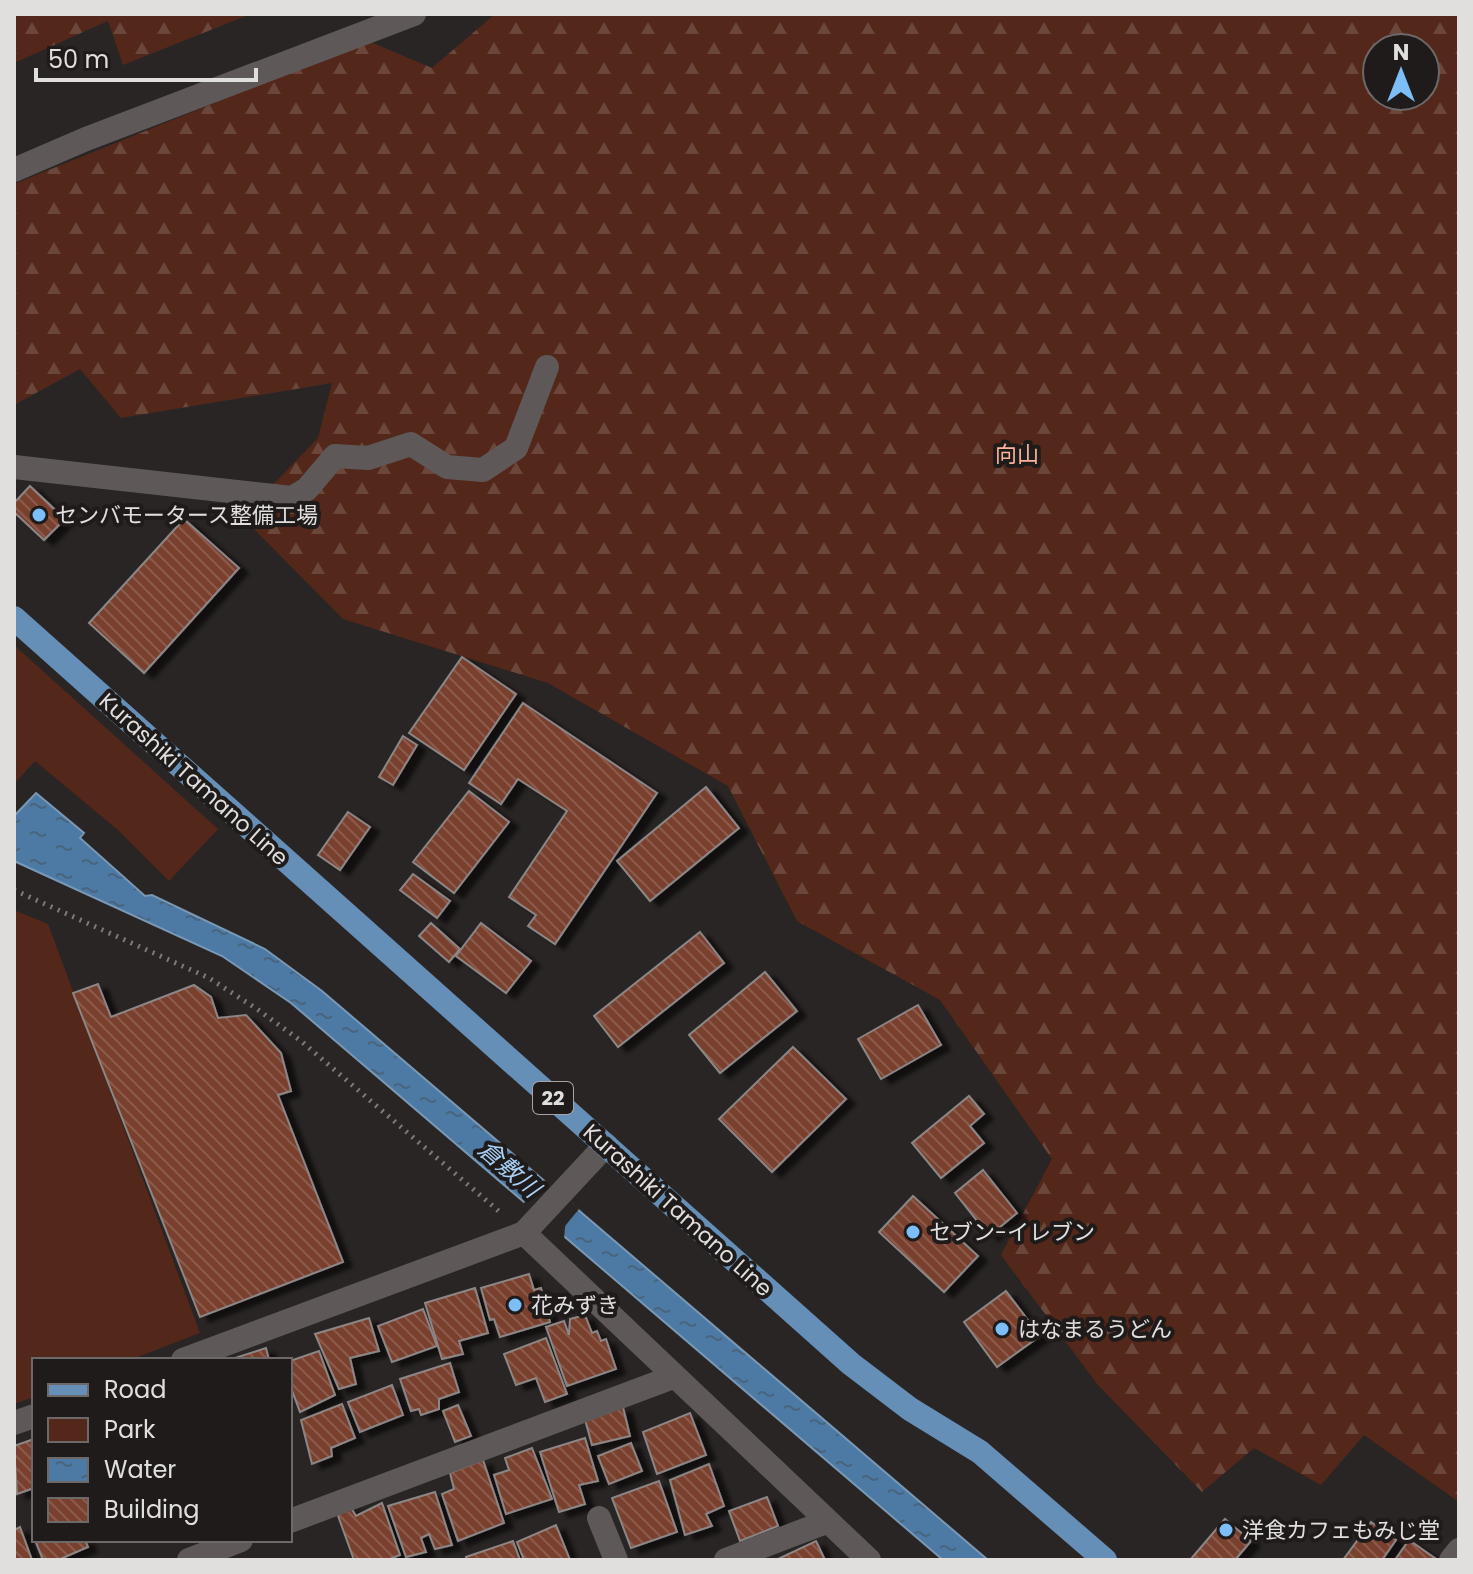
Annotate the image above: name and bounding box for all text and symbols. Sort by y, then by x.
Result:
scale bar [36,32,256,82]
north arrow [1361,32,1441,112]
text: N [1393,37,1409,68]
text: 50 m [48,43,109,76]
park label: 向山 [995,439,1039,470]
place label: センバモータース整備工場 [55,500,318,531]
marker: センバモータース整備工場 [30,506,48,524]
street label: Kurashiki Tamano Line [92,686,295,873]
road number: 22 [533,1082,573,1114]
street label: Kurashiki Tamano Line [576,1117,779,1304]
water label: 倉敷川 [471,1133,550,1207]
place label: セブン-イレブン [929,1217,1095,1248]
marker: セブン-イレブン [904,1223,922,1241]
place label: 花みずき [531,1290,619,1321]
marker: 花みずき [506,1296,524,1314]
place label: はなまるうどん [1018,1314,1172,1345]
marker: はなまるうどん [993,1320,1011,1338]
legend [32,1358,292,1542]
text: Road [104,1373,166,1406]
text: Park [104,1413,156,1446]
text: Water [104,1453,176,1486]
text: Building [104,1493,200,1526]
place label: 洋食カフェもみじ堂 [1242,1515,1440,1546]
marker: 洋食カフェもみじ堂 [1217,1521,1235,1539]

